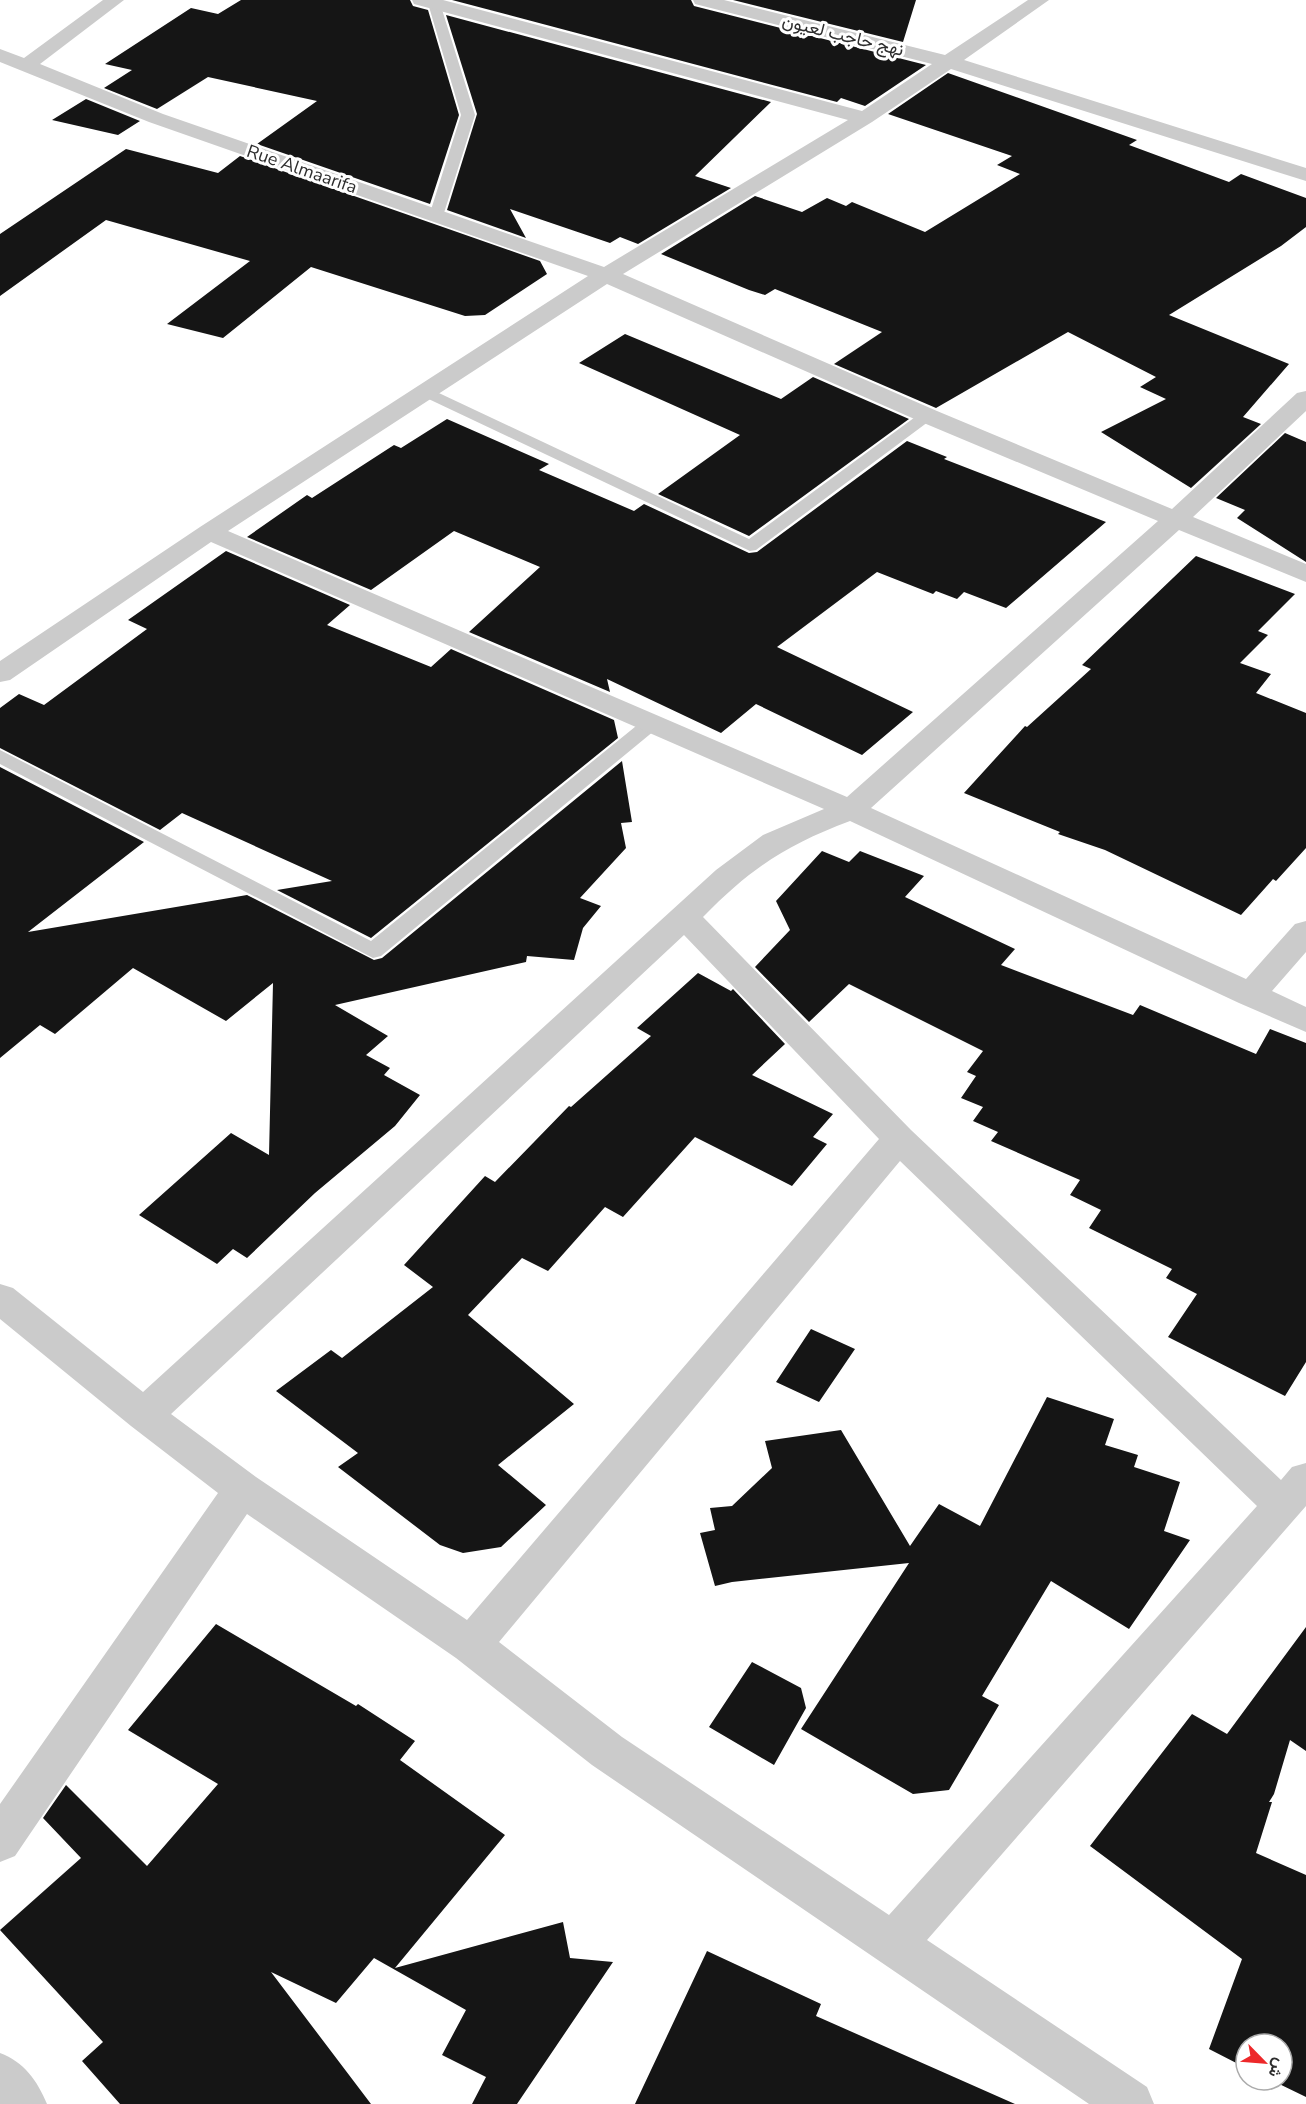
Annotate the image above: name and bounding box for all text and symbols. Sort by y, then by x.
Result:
street label: نهج حاجب لعيون [780,8,906,62]
street label: Rue Almaarifa [244,139,360,199]
north arrow [1234,2032,1294,2092]
text: ش [1263,2055,1291,2081]

